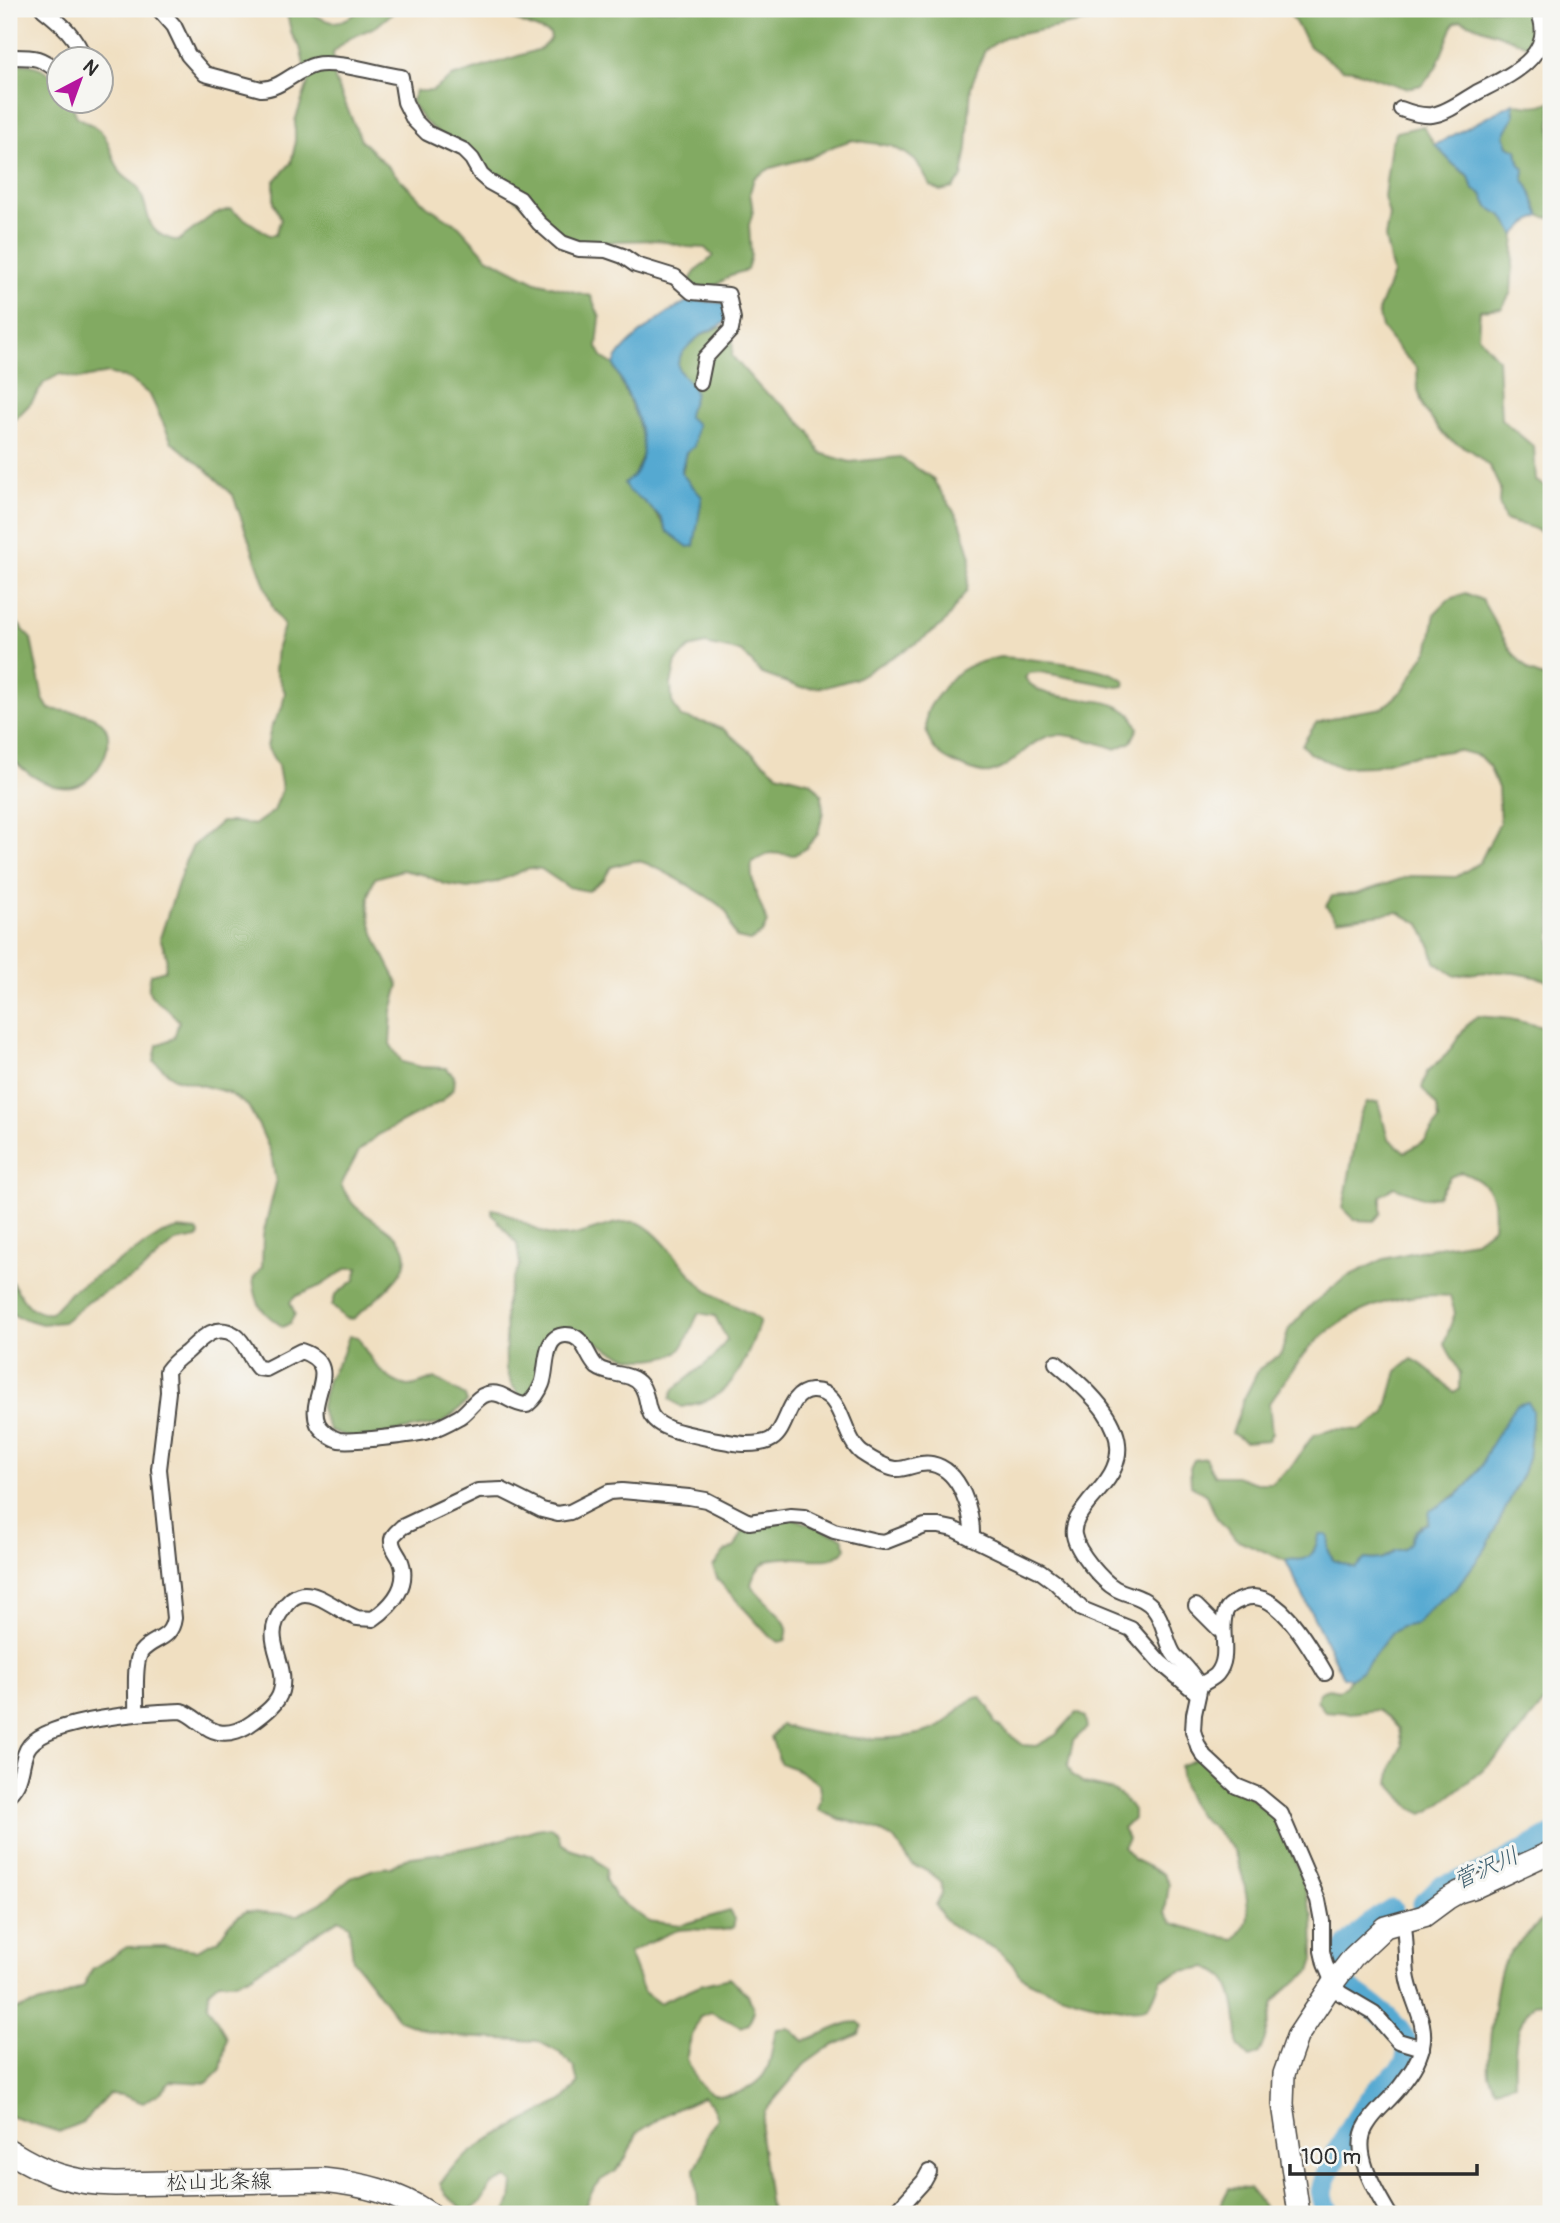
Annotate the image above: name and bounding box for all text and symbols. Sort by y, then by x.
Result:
north arrow [46,46,116,116]
text: N [78,55,103,81]
water label: 菅沢川 [1449,1841,1523,1895]
scale bar [1290,2132,1478,2176]
text: 100 m [1301,2144,1361,2171]
street label: 松山北条線 [166,2168,272,2196]

